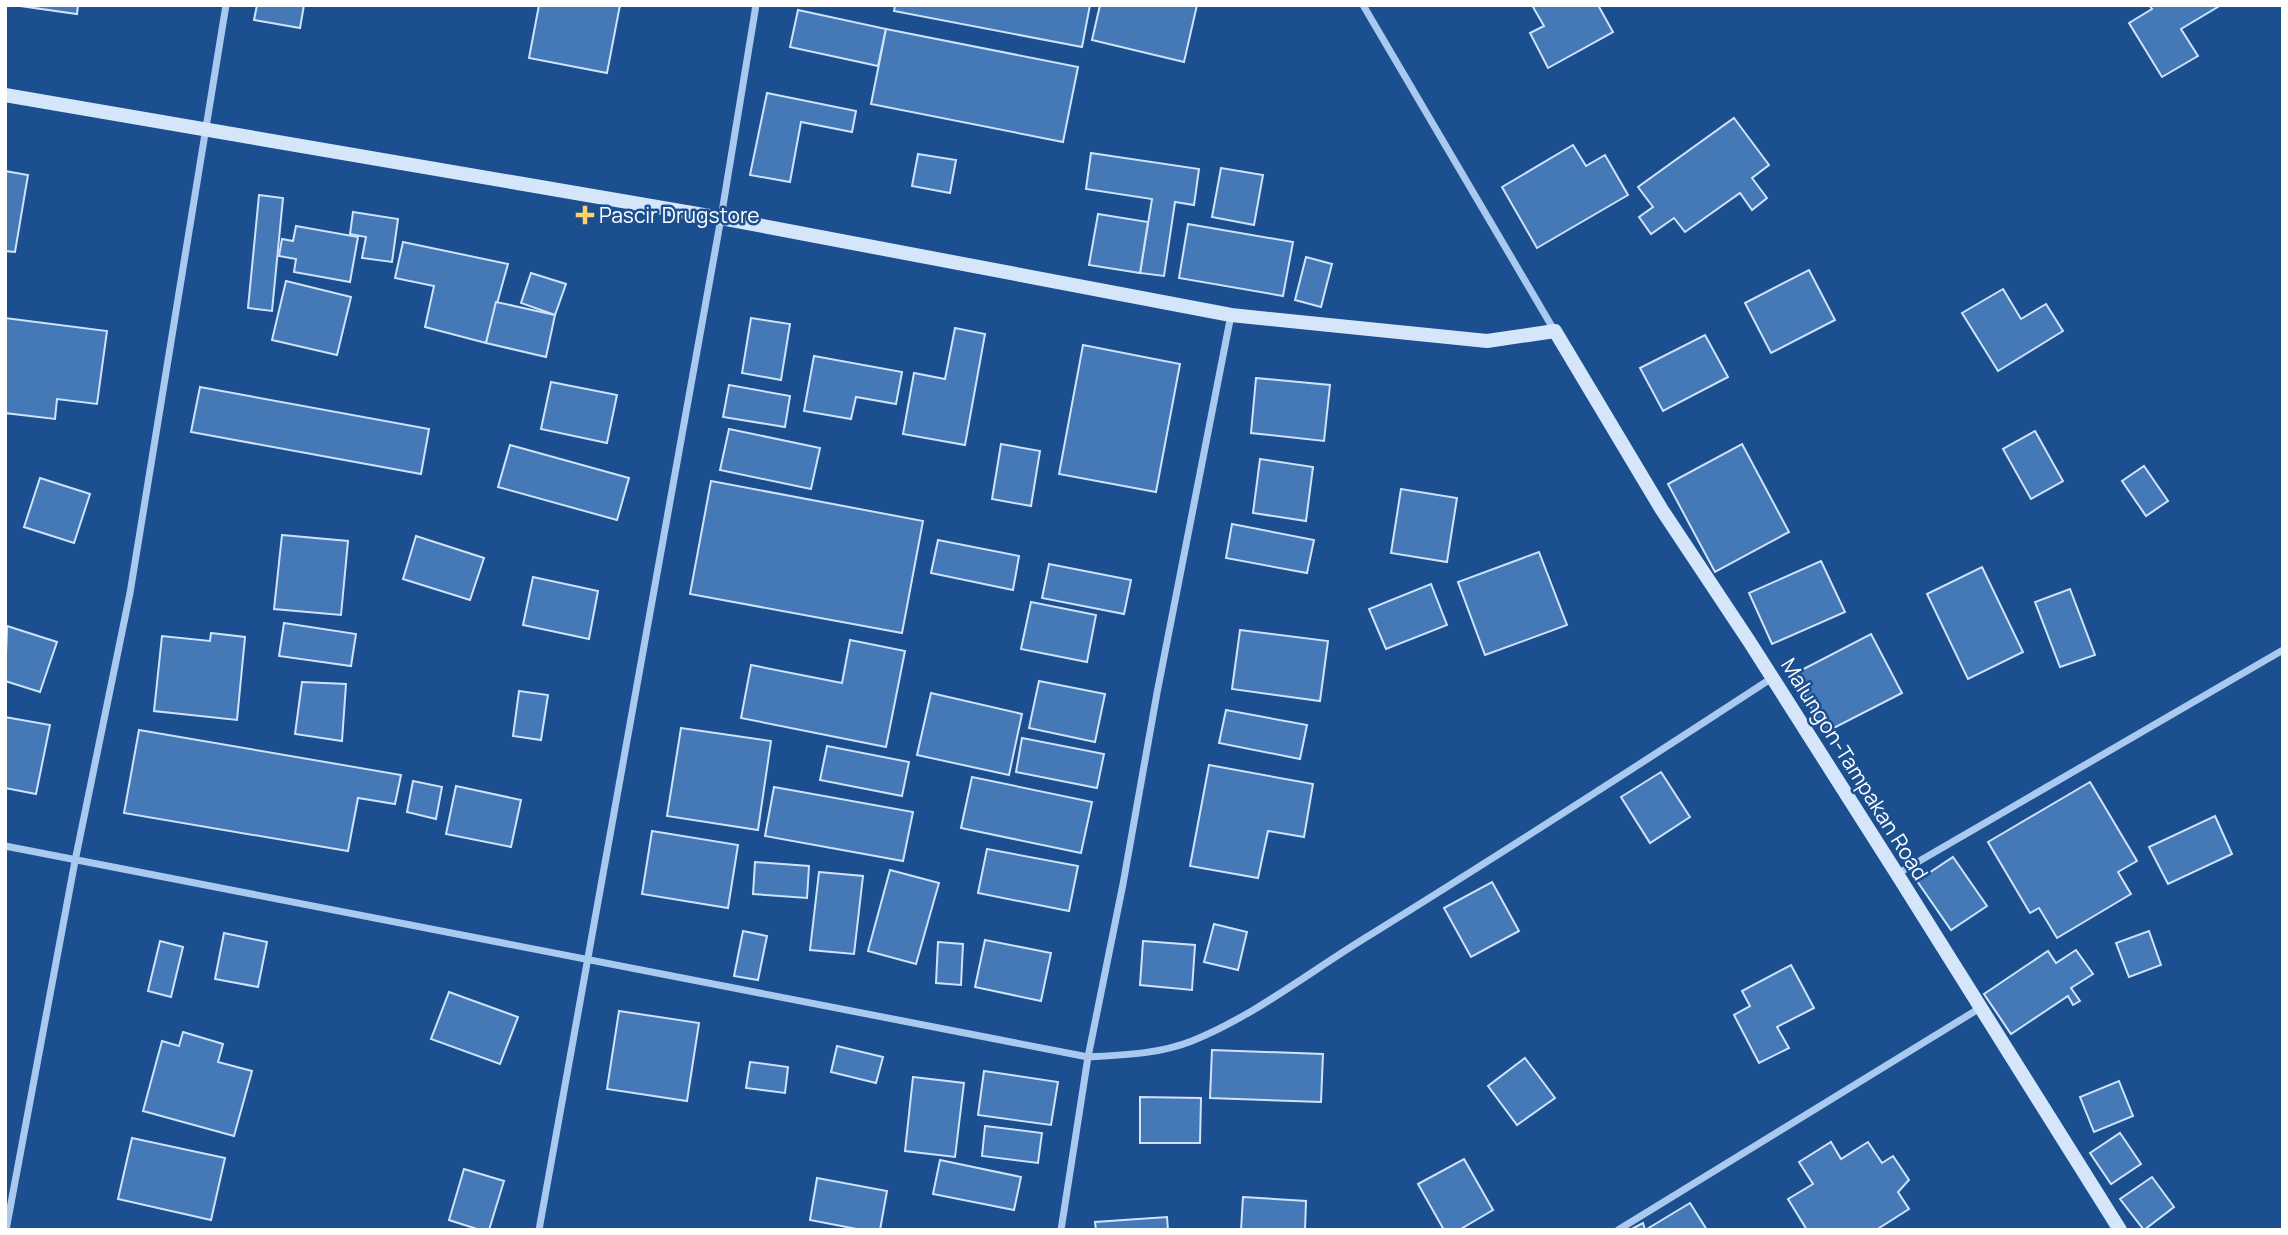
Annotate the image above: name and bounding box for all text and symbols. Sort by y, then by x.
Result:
place label: Pascir Drugstore [599,201,760,229]
marker: Pascir Drugstore [577,207,593,223]
street label: Malungon-Tampakan Road [1775,653,1935,885]

